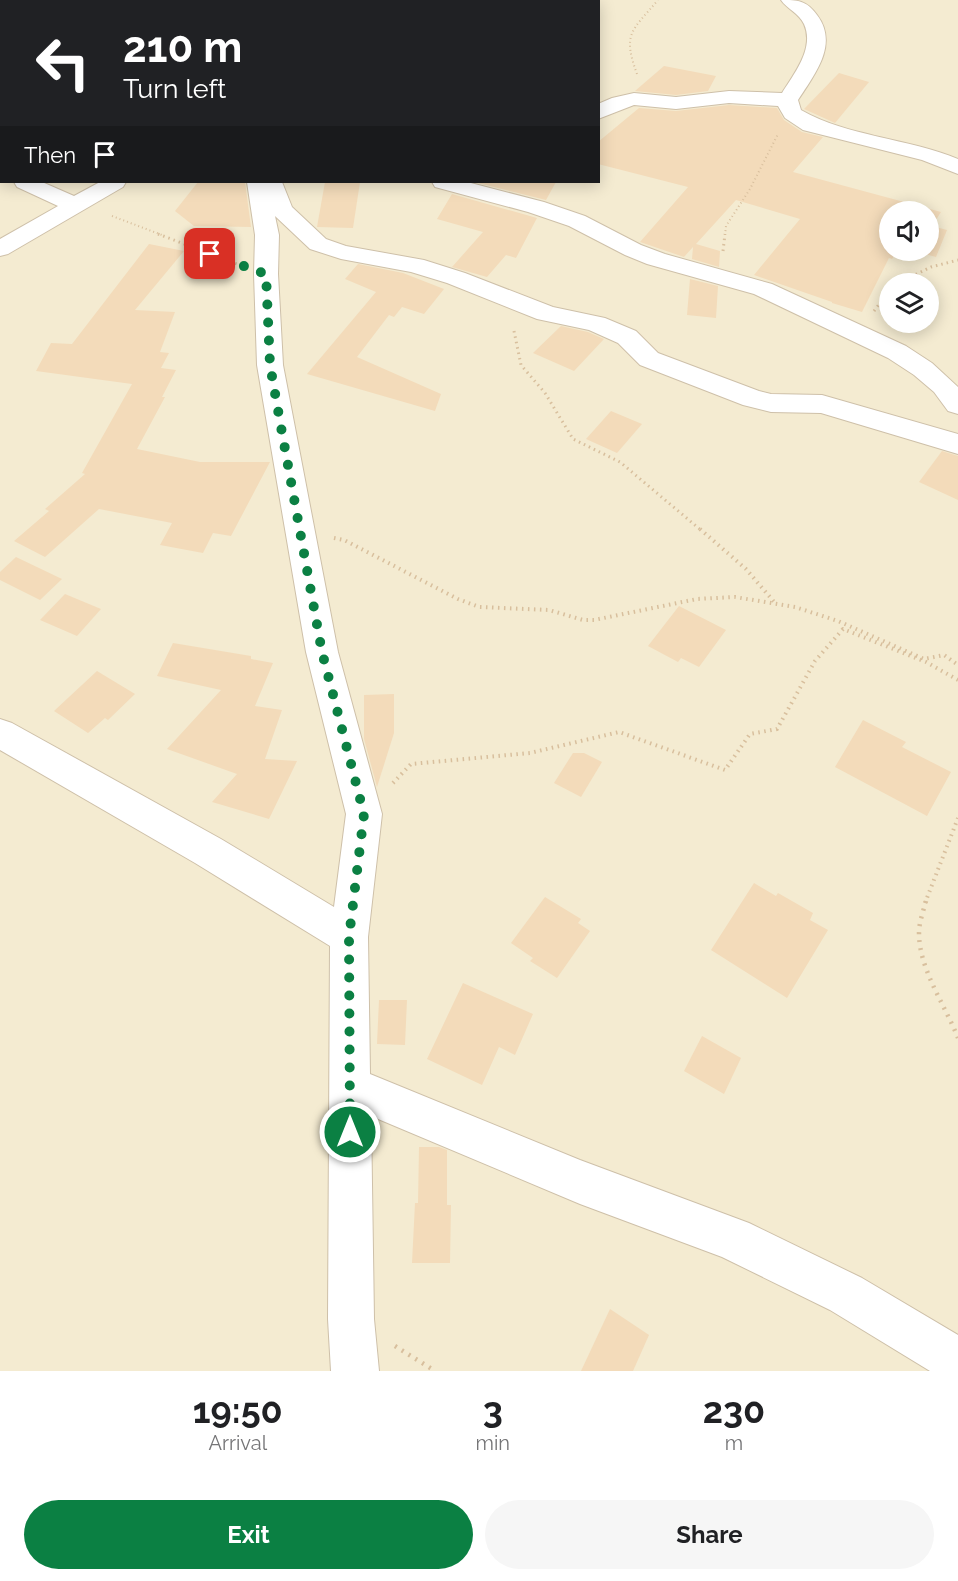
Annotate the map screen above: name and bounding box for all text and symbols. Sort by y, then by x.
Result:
text: 210 m [123,23,242,72]
icon: left [24,24,102,102]
text: Turn left [123,73,226,104]
icon: arrive [88,138,121,171]
text: Then [24,142,76,168]
map controls [879,201,939,333]
button: sound [879,201,939,261]
pin [184,228,235,279]
icon: arrive [193,237,226,270]
button: layers [879,273,939,333]
position arrow [318,1100,382,1164]
text: 19:50 [193,1389,283,1431]
text: 3 [483,1389,503,1431]
text: 230 [703,1389,765,1431]
text: Arrival [208,1431,267,1455]
text: min [476,1431,510,1455]
text: m [725,1431,743,1455]
button: Exit [24,1500,473,1569]
button: Share [485,1500,934,1569]

